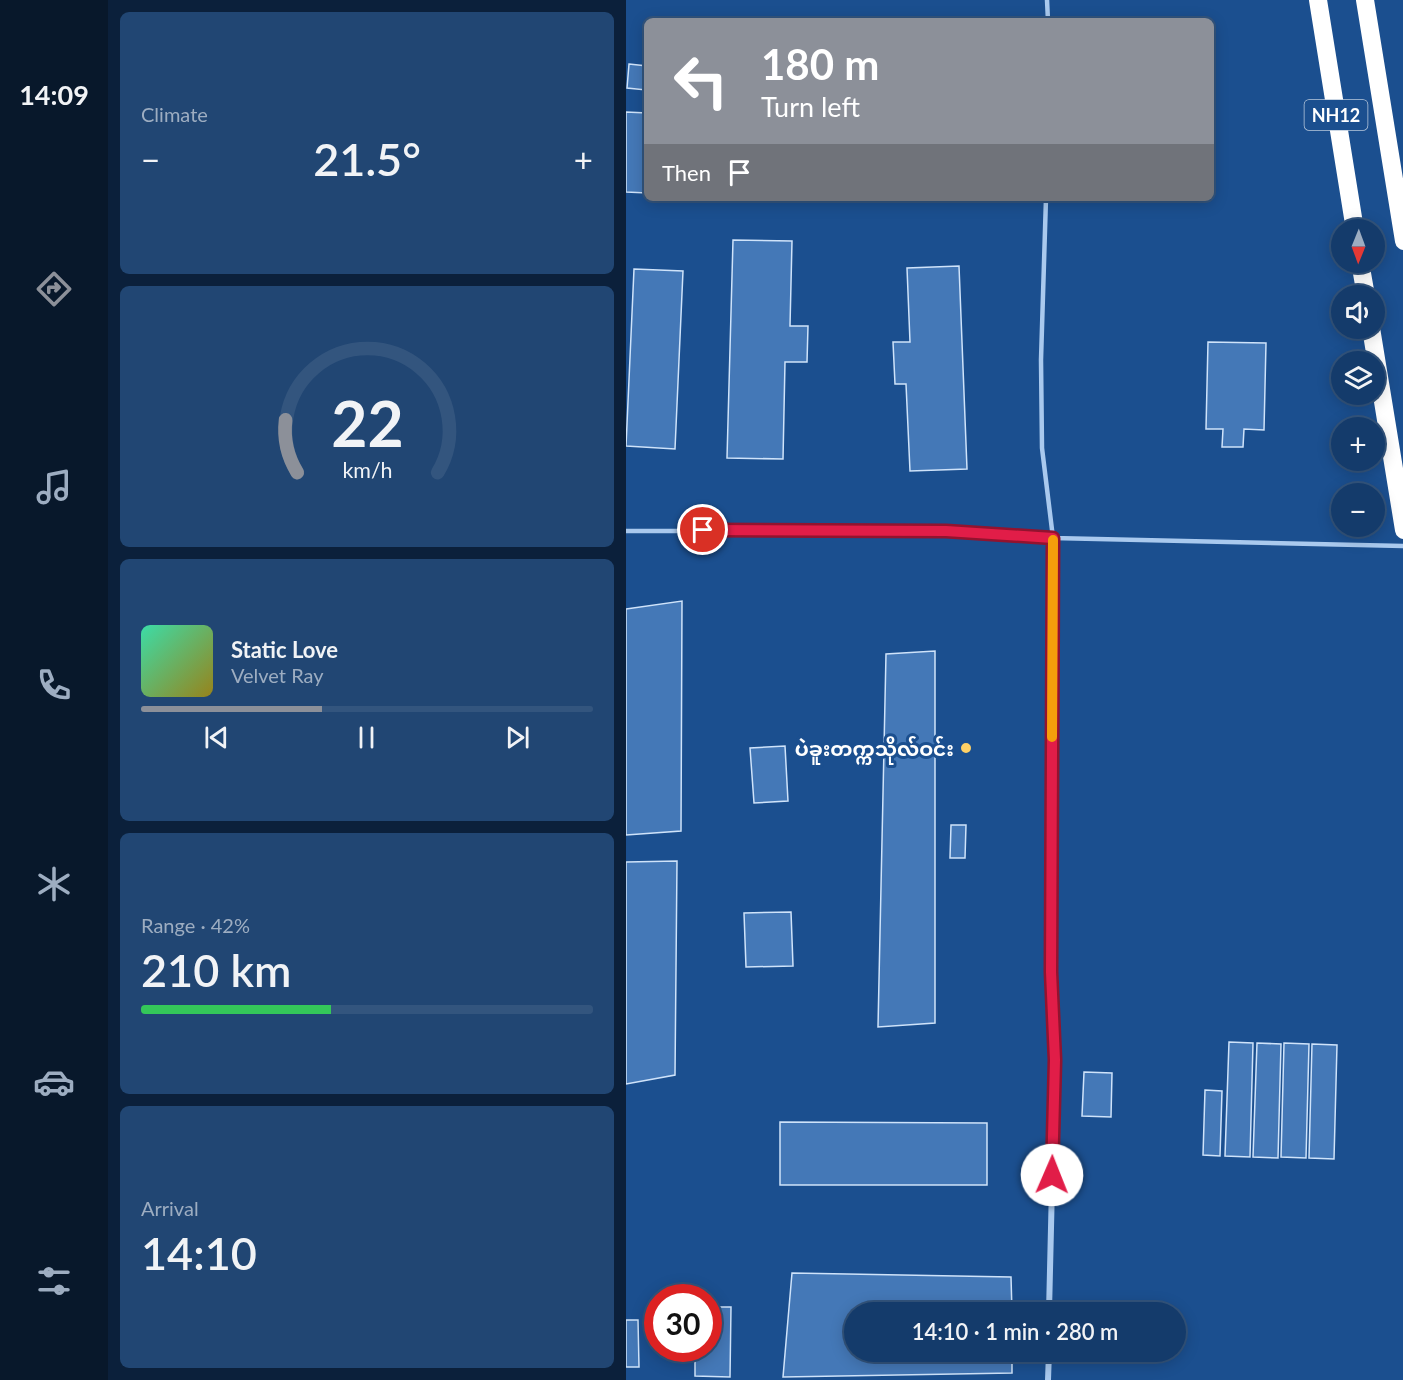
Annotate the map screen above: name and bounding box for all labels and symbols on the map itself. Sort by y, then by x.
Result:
road number: NH12 [1304,100,1368,130]
north arrow [1331,219,1385,273]
pin [677,504,728,555]
place label: ပဲခူးတက္ကသိုလ်ဝင်း [795,736,954,765]
marker: ပဲခူးတက္ကသိုလ်ဝင်း [959,741,973,755]
position arrow [1020,1143,1084,1207]
speed limit sign: 30 [644,1284,722,1362]

